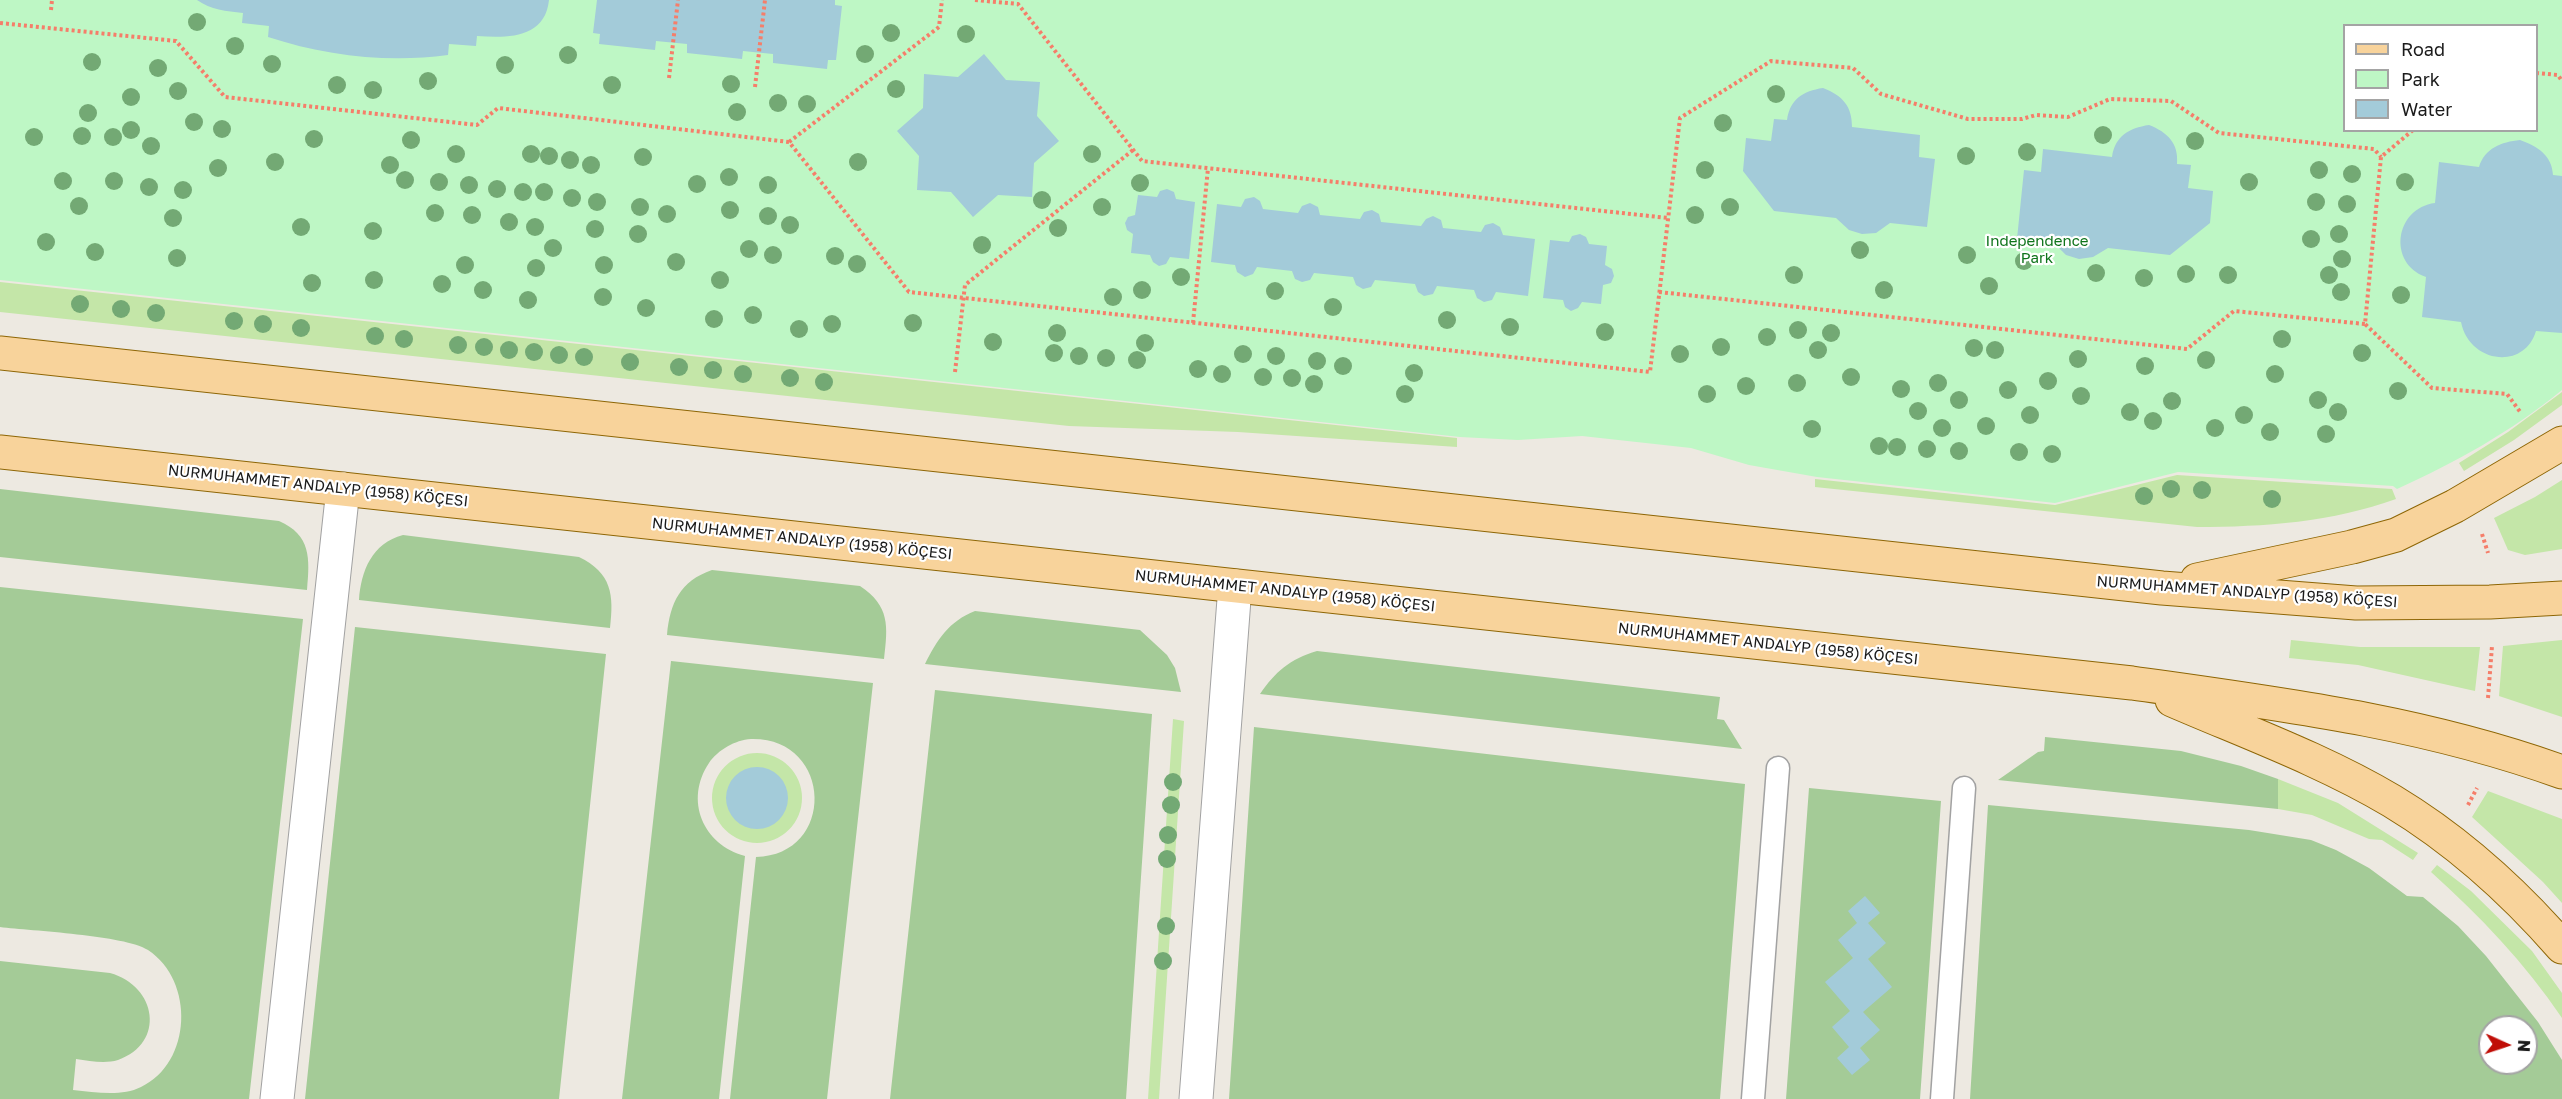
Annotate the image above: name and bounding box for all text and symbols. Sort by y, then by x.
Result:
legend [2343,24,2538,132]
text: Road [2401,38,2445,60]
text: Park [2401,68,2440,90]
text: Water [2401,98,2452,120]
park label: Independence Park [1985,232,2089,267]
street label: NURMUHAMMET ANDALYP (1958) KÖÇESI [167,461,469,511]
street label: NURMUHAMMET ANDALYP (1958) KÖÇESI [651,514,953,564]
street label: NURMUHAMMET ANDALYP (1958) KÖÇESI [1134,566,1436,616]
street label: NURMUHAMMET ANDALYP (1958) KÖÇESI [2096,572,2398,612]
street label: NURMUHAMMET ANDALYP (1958) KÖÇESI [1617,619,1919,669]
north arrow [2478,1015,2538,1075]
text: N [2514,1039,2534,1052]

